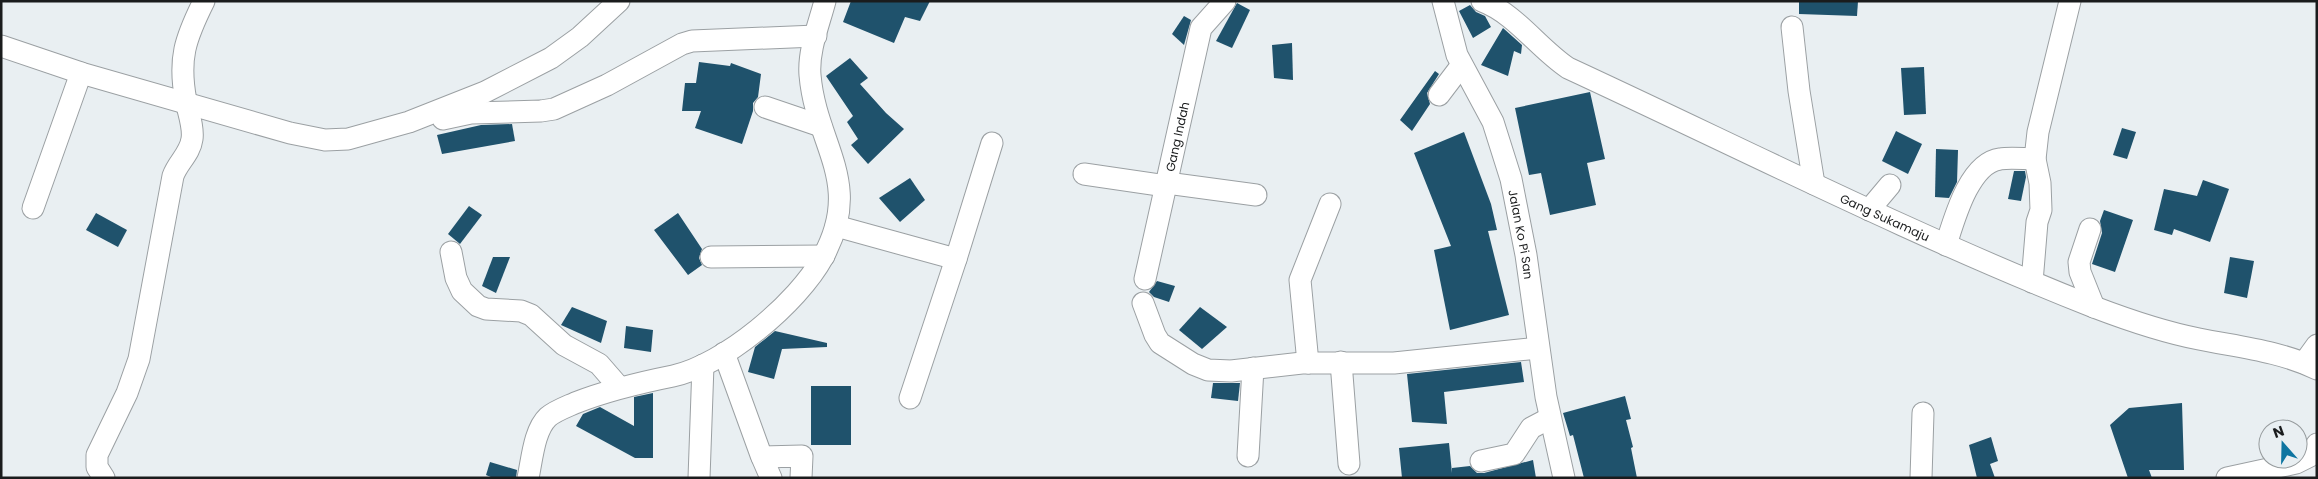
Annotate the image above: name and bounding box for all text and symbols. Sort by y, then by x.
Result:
street label: Gang Indah [1161,100,1193,173]
street label: Jalan Ko Pi San [1505,188,1538,280]
street label: Gang Sukamaju [1838,189,1933,245]
north arrow [2258,419,2308,469]
text: N [2270,421,2287,443]

